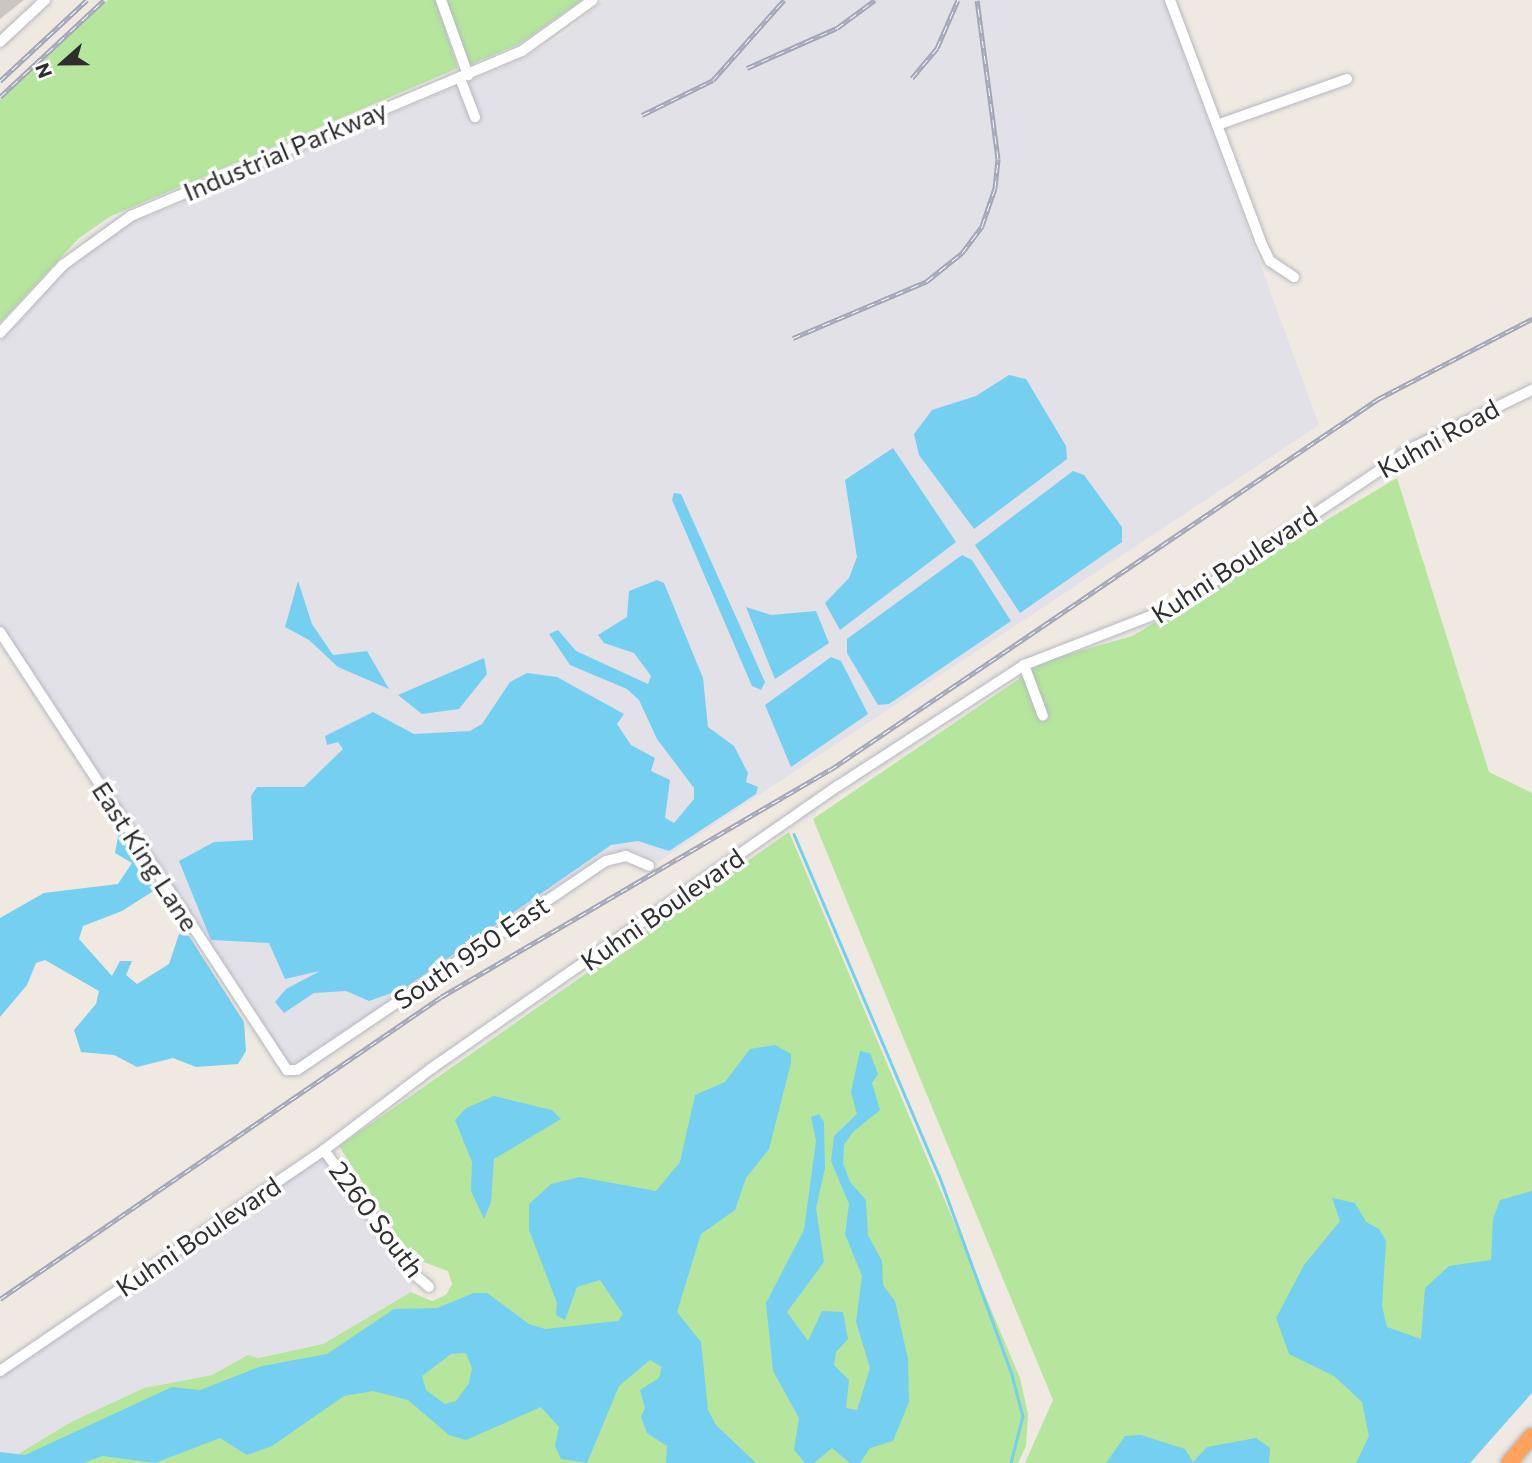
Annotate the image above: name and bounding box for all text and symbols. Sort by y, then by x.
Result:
north arrow [28,28,98,98]
text: N [30,60,56,81]
street label: Industrial Parkway [179,93,391,207]
street label: Kuhni Road [1372,392,1504,484]
street label: Kuhni Boulevard [1145,499,1323,629]
street label: East King Lane [86,776,206,936]
street label: Kuhni Boulevard [575,841,749,977]
street label: South 950 East [388,889,554,1015]
street label: 2260 South [323,1155,431,1283]
street label: Kuhni Boulevard [110,1170,286,1302]

